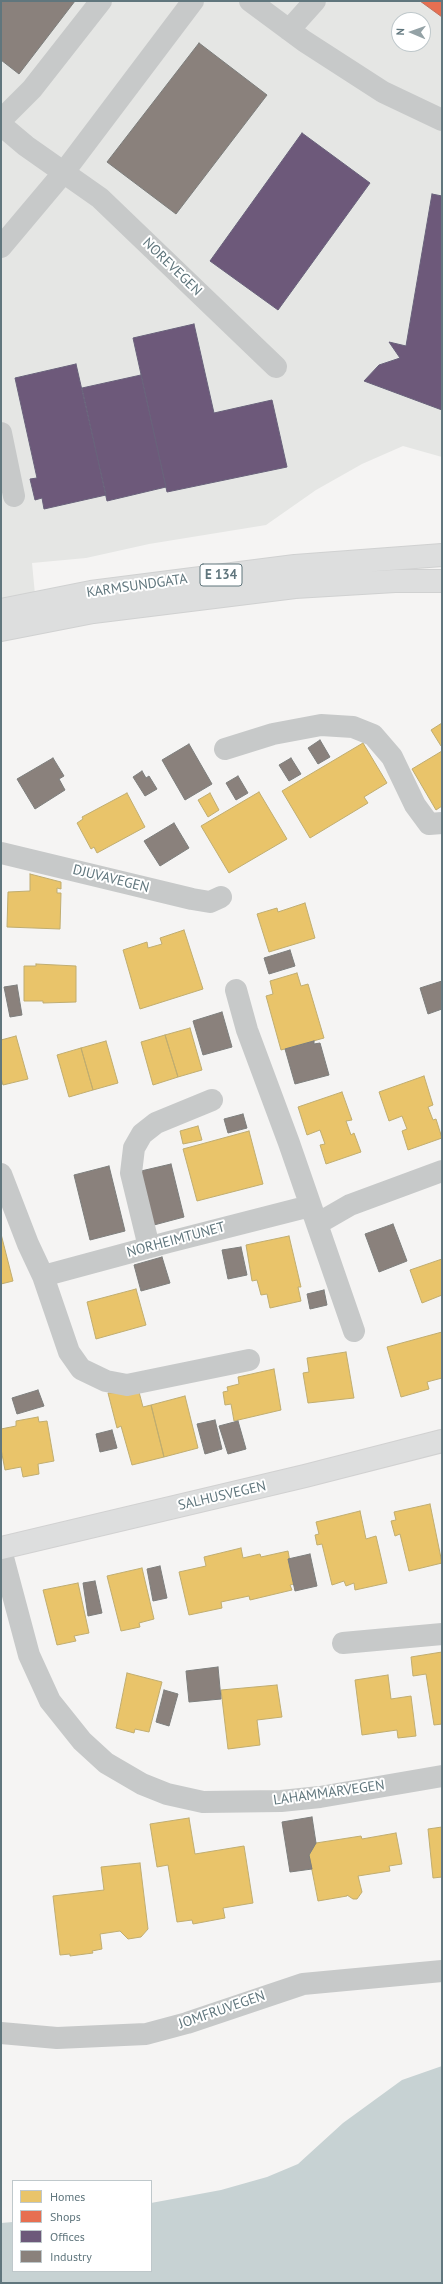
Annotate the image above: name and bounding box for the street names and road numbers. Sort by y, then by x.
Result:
street label: NOREVEGEN [139,235,205,299]
road number: E 134 [200,564,242,586]
street label: KARMSUNDGATA [85,571,189,601]
street label: DJUVAVEGEN [71,861,151,897]
street label: NORHEIMTUNET [125,1219,227,1261]
street label: SALHUSVEGEN [176,1478,268,1514]
street label: LAHAMMARVEGEN [272,1777,386,1809]
street label: JOMFRUVEGEN [177,1987,267,2033]

